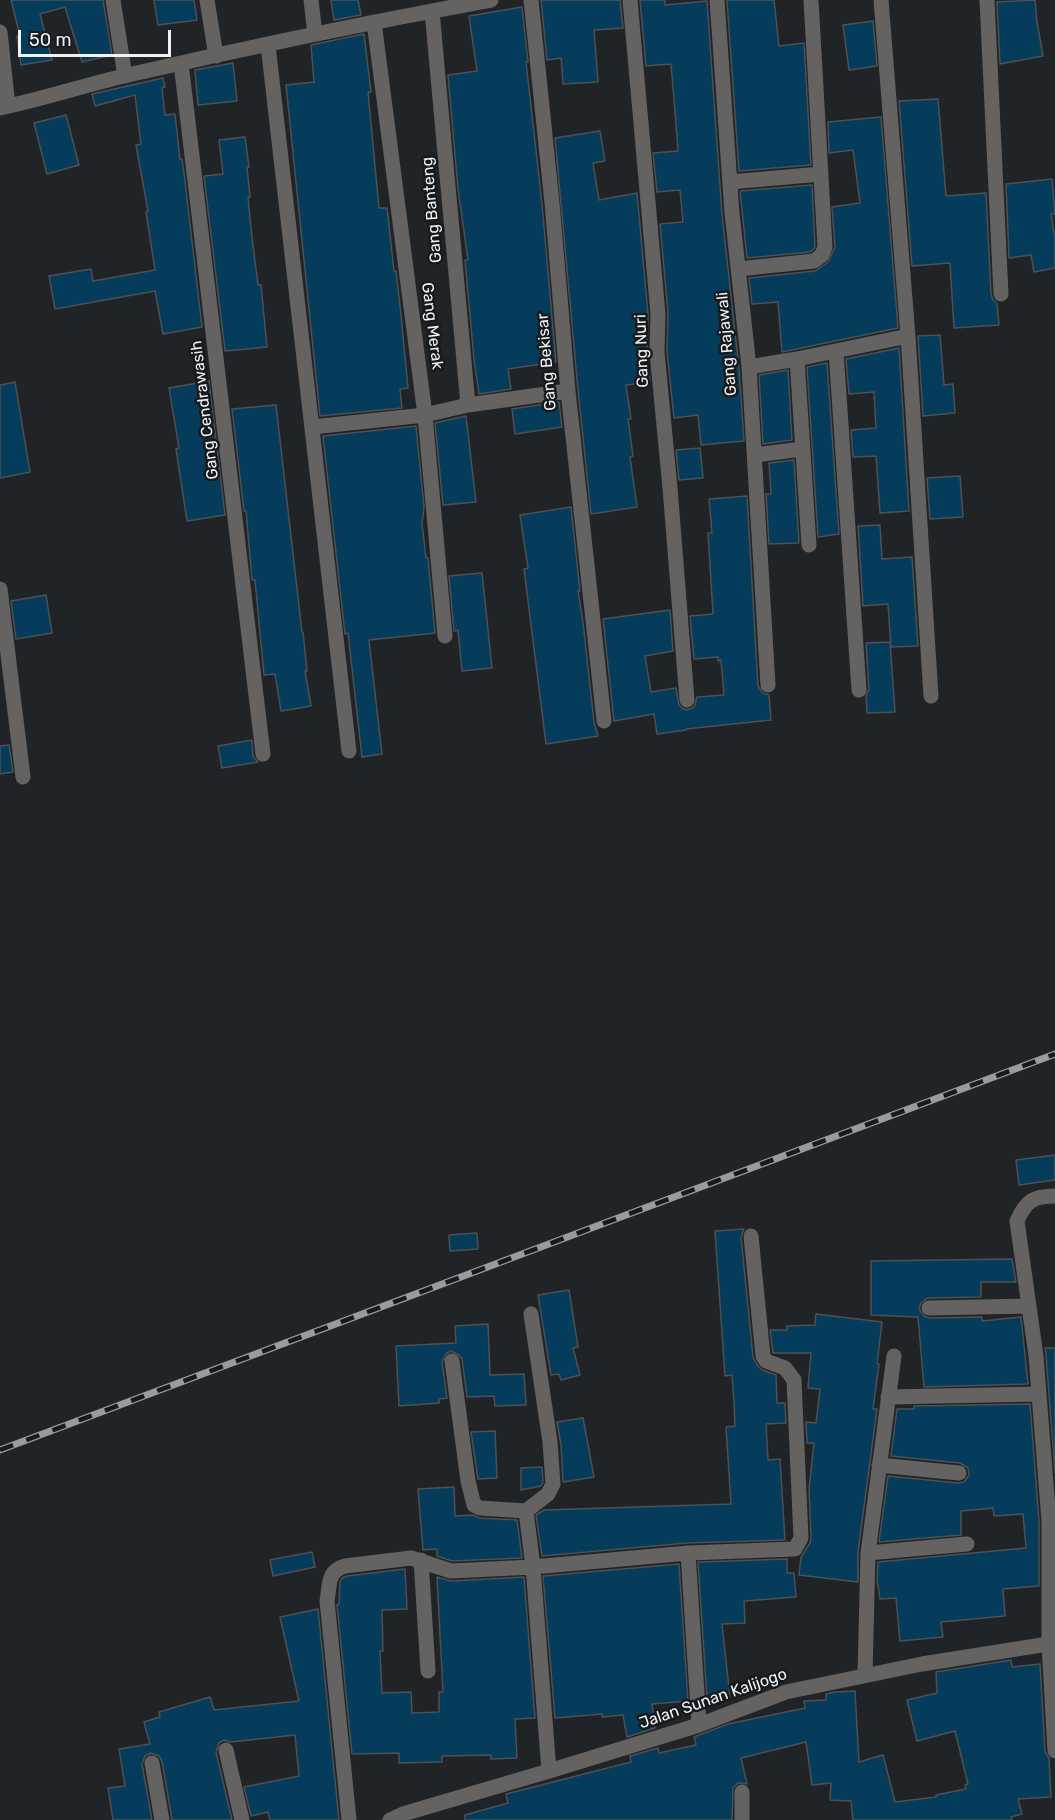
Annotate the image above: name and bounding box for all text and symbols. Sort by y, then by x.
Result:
scale bar [21,18,174,56]
text: 50 m [29,29,72,51]
street label: Gang Banteng [418,156,446,264]
street label: Gang Merak [417,281,447,371]
street label: Gang Rajawali [713,291,741,397]
street label: Gang Bekisar [533,312,561,412]
street label: Gang Nuri [631,314,653,388]
street label: Gang Cendrawasih [187,340,223,480]
street label: Jalan Sunan Kalijogo [637,1665,789,1733]

